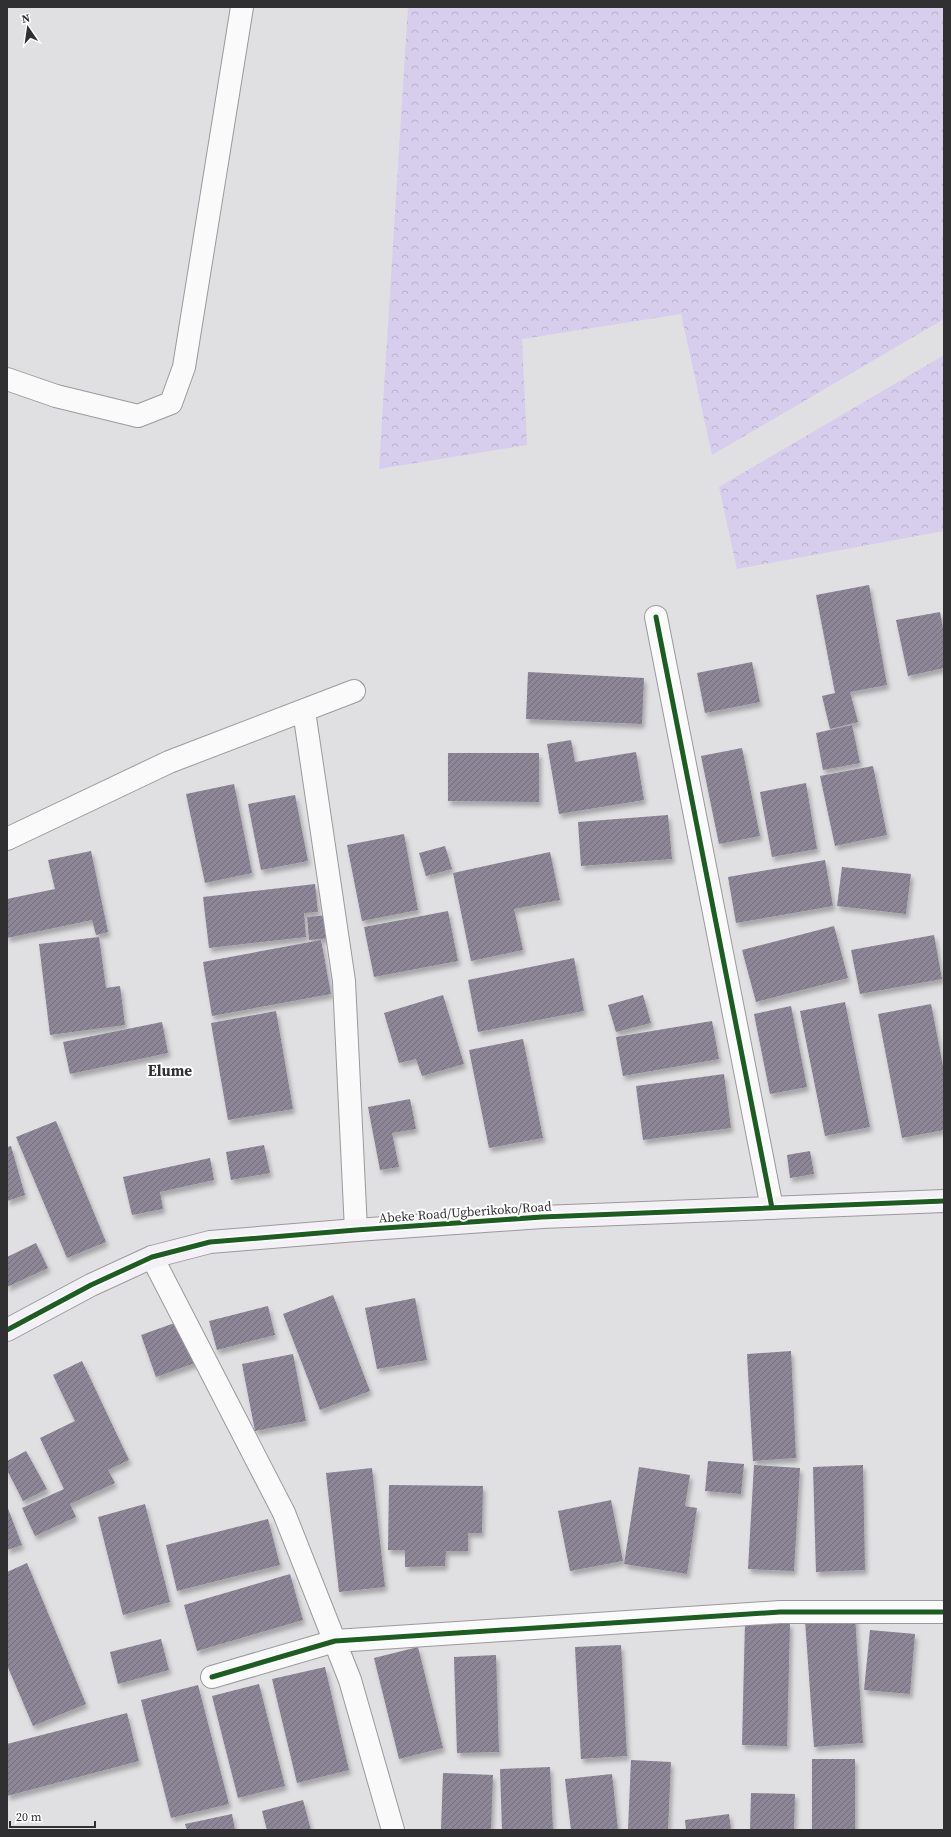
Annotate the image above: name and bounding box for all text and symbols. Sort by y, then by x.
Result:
north arrow [8,8,48,48]
text: N [20,11,31,27]
district label: Elume [148,1060,192,1081]
street label: Abeke Road/Ugberikoko/Road [378,1197,553,1227]
scale bar [10,1803,95,1829]
text: 20 m [16,1809,42,1825]

